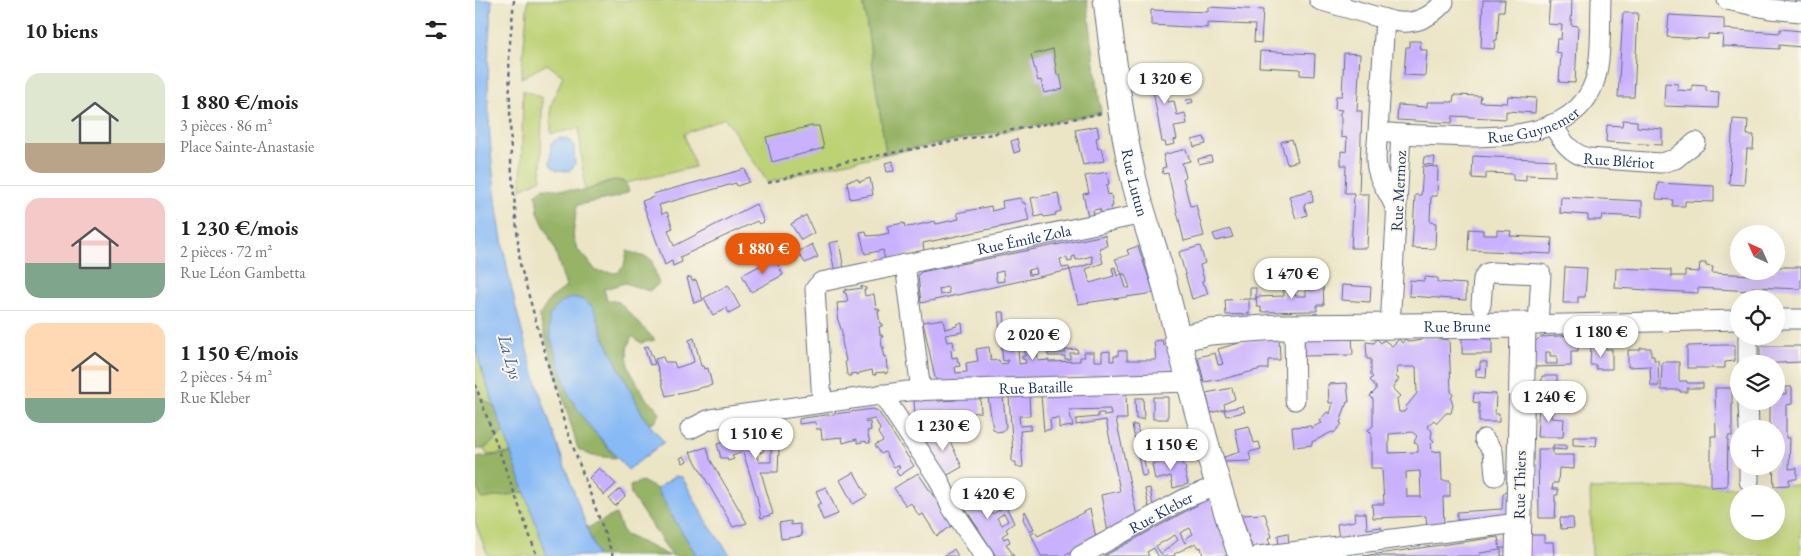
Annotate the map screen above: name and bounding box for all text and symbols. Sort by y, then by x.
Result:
icon: filters [422,16,450,44]
text: 10 biens [25,17,98,44]
pin: 1 320 € [1119,62,1211,105]
text: 1 320 € [1138,68,1192,89]
text: 1 880 €/mois [180,88,298,115]
icon: home [65,93,125,153]
street label: Rue Guynemer [1487,101,1584,148]
text: 3 pièces · 86 m² [180,115,272,136]
text: Place Sainte-Anastasie [180,136,314,157]
street label: Rue Lutun [1117,147,1154,220]
street label: Rue Blériot [1583,148,1655,174]
street label: Rue Mermoz [1386,150,1411,232]
text: 1 230 €/mois [180,214,298,241]
icon: home [65,218,125,278]
street label: Rue Émile Zola [975,219,1074,260]
north arrow [1730,225,1785,280]
map controls [1730,225,1785,540]
pin: 1 880 € [717,232,809,275]
text: 1 880 € [736,238,790,259]
text: 2 pièces · 72 m² [180,241,272,262]
pin: 1 470 € [1246,258,1338,300]
text: Rue Léon Gambetta [180,262,306,283]
text: 1 470 € [1265,263,1319,284]
button: locate [1730,290,1785,345]
street label: Rue Brune [1423,315,1491,337]
pin: 1 180 € [1555,316,1647,358]
pin: 2 020 € [987,318,1079,361]
text: 1 180 € [1574,321,1628,342]
text: 2 020 € [1006,324,1060,345]
water label: La Lys [492,331,528,383]
text: 1 150 €/mois [180,339,298,366]
icon: home [65,343,125,403]
button: layers [1730,355,1785,410]
text: 2 pièces · 54 m² [180,366,272,387]
street label: Rue Bataille [998,376,1073,399]
pin: 1 240 € [1503,380,1595,423]
text: 1 240 € [1522,386,1576,407]
text: Rue Kleber [180,387,250,408]
pin: 1 230 € [897,410,989,452]
text: 1 230 € [916,415,970,436]
pin: 1 510 € [710,418,802,460]
button: + [1730,420,1785,475]
text: 1 510 € [729,423,783,444]
pin: 1 150 € [1125,428,1217,471]
text: 1 150 € [1144,434,1198,455]
street label: Rue Thiers [1508,450,1531,520]
pin: 1 420 € [942,478,1034,520]
text: 1 420 € [961,483,1015,504]
button: − [1730,485,1785,540]
street label: Rue Kleber [1125,486,1196,538]

